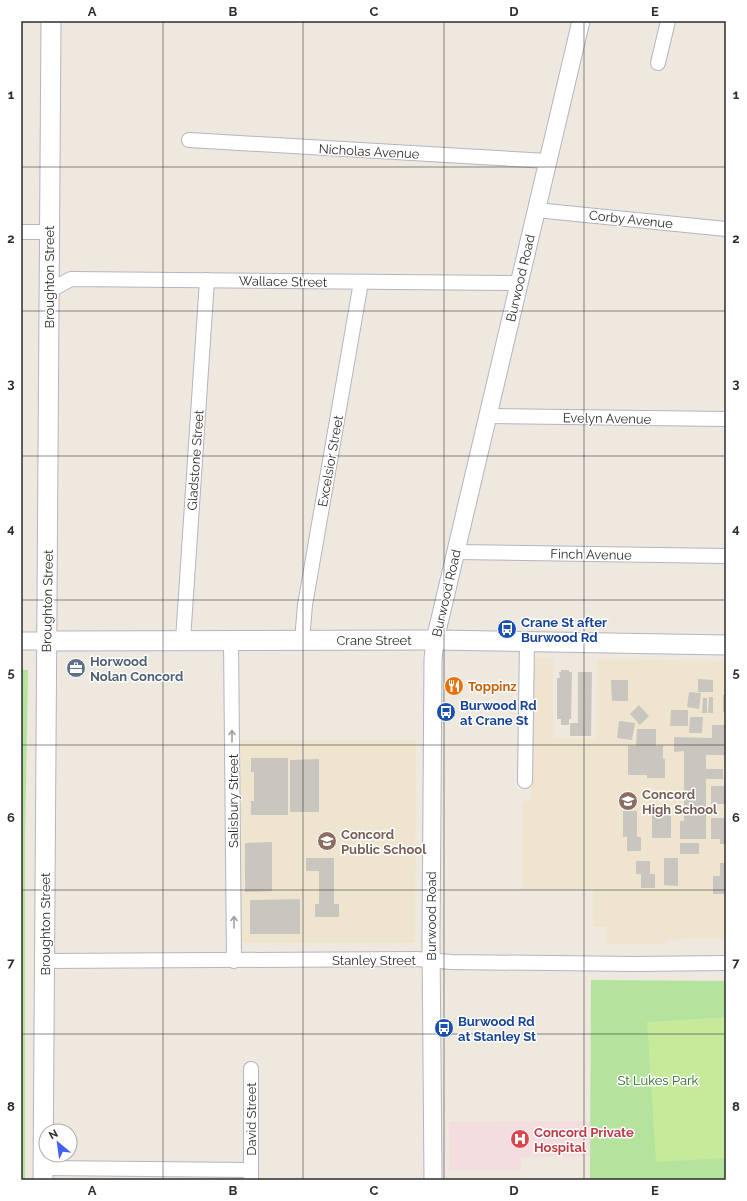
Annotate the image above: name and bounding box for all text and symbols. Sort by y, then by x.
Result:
text: A [88,4,97,19]
text: B [229,4,238,19]
text: C [370,4,379,19]
text: D [509,4,519,19]
text: E [651,4,659,19]
text: 1 [8,87,15,102]
text: 1 [733,87,740,102]
street label: Nicholas Avenue [318,141,420,162]
street label: Corby Avenue [588,208,674,231]
street label: Broughton Street [42,225,57,328]
text: 2 [7,231,15,246]
text: 2 [732,231,740,246]
street label: Burwood Road [503,233,538,323]
street label: Wallace Street [239,273,328,290]
text: 3 [7,376,15,391]
text: 3 [732,376,740,391]
street label: Gladstone Street [184,409,207,511]
street label: Evelyn Avenue [563,410,652,427]
street label: Excelsior Street [315,413,346,508]
text: 4 [7,521,15,536]
text: 4 [732,521,740,536]
street label: Finch Avenue [550,546,632,563]
street label: Burwood Road [429,548,464,638]
street label: Broughton Street [39,549,56,653]
place label: Crane St after Burwood Rd [521,615,607,645]
bus stop icon: Crane St after Burwood Rd [496,618,518,640]
street label: Crane Street [336,633,412,648]
place label: Horwood Nolan Concord [90,654,183,684]
office icon: Horwood Nolan Concord [65,657,87,679]
text: 5 [7,665,15,680]
text: 5 [732,665,740,680]
restaurant icon: Toppinz [443,675,465,697]
place label: Toppinz [468,679,517,694]
place label: Burwood Rd at Crane St [460,698,537,728]
bus stop icon: Burwood Rd at Crane St [435,701,457,723]
one-way arrow [228,730,236,743]
street label: Salisbury Street [226,753,241,848]
place label: Concord High School [642,787,718,817]
school or university icon: Concord High School [617,790,639,812]
text: 6 [7,810,15,825]
text: 6 [732,810,740,825]
place label: Concord Public School [341,827,427,857]
school or university icon: Concord Public School [316,830,338,852]
street label: Burwood Road [424,871,439,961]
street label: Broughton Street [38,872,53,975]
one-way arrow [230,916,238,929]
street label: Stanley Street [332,953,417,968]
text: 7 [7,955,15,970]
text: 7 [732,955,740,970]
place label: Burwood Rd at Stanley St [458,1014,536,1044]
bus stop icon: Burwood Rd at Stanley St [433,1017,455,1039]
park label: St Lukes Park [617,1073,699,1088]
street label: David Street [244,1082,259,1156]
text: 8 [7,1099,15,1114]
text: 8 [732,1099,740,1114]
north arrow [38,1123,78,1163]
place label: Concord Private Hospital [534,1125,634,1155]
text: N [47,1127,60,1142]
hospital icon: Concord Private Hospital [509,1128,531,1150]
text: A [88,1183,97,1198]
text: B [229,1183,238,1198]
text: C [370,1183,379,1198]
text: D [509,1183,519,1198]
text: E [651,1183,659,1198]

